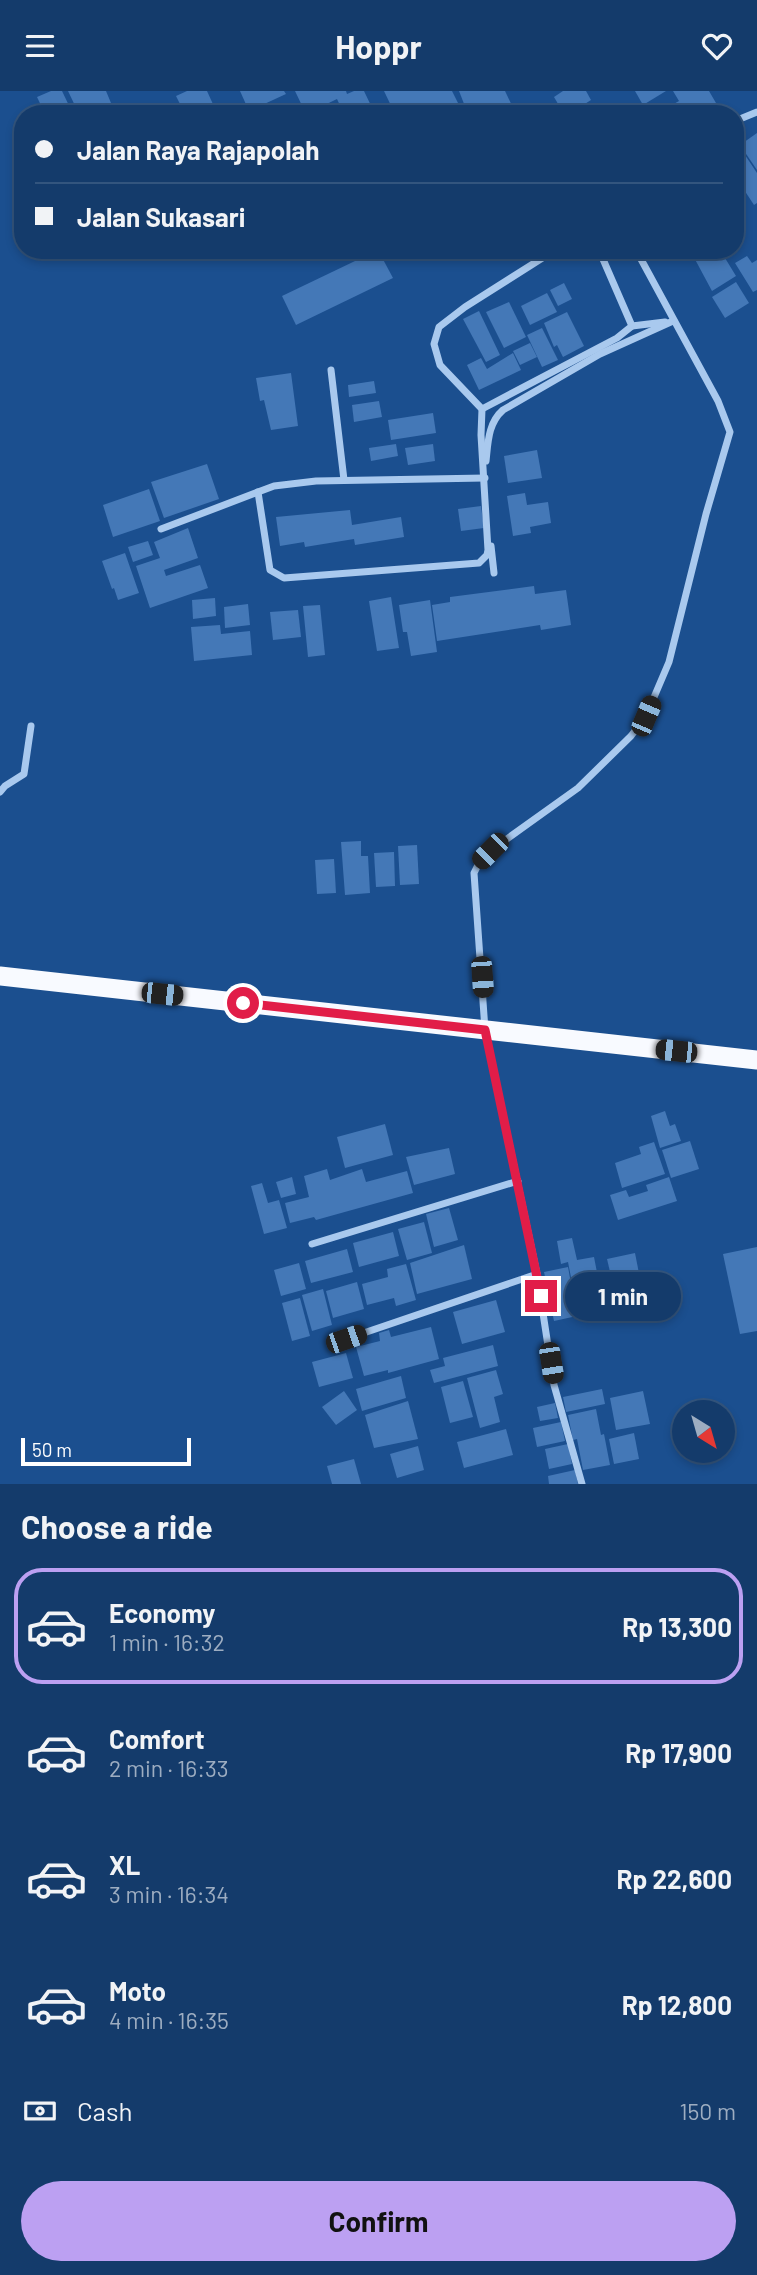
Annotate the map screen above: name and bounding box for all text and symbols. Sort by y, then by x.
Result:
icon: menu [21,27,59,65]
text: Hoppr [335,27,422,65]
icon: heart [698,27,736,65]
text: Jalan Raya Rajapolah [77,134,320,165]
text: Jalan Sukasari [77,201,245,232]
car [629,693,664,739]
car [468,829,513,873]
car [471,955,494,999]
car [141,981,184,1007]
route start [227,987,259,1019]
car [655,1038,698,1064]
callout: 1 min [566,1271,681,1321]
route end [525,1280,557,1312]
text: 1 min [598,1282,648,1310]
car [323,1322,370,1356]
car [538,1341,565,1385]
north arrow [672,1400,735,1463]
map controls [672,1400,735,1463]
scale bar [21,1435,191,1467]
text: 50 m [32,1438,72,1461]
text: Choose a ride [21,1507,213,1545]
icon: car [25,1595,88,1658]
text: Economy [109,1597,215,1628]
text: Rp 13,300 [622,1611,732,1642]
text: 1 min · 16:32 [109,1628,225,1656]
icon: car [25,1721,88,1784]
text: Comfort [109,1723,205,1754]
text: Rp 17,900 [625,1737,732,1768]
text: 2 min · 16:33 [109,1754,229,1782]
icon: car [25,1847,88,1910]
text: XL [109,1849,140,1880]
text: Rp 22,600 [616,1863,732,1894]
text: 3 min · 16:34 [109,1880,229,1908]
icon: car [25,1973,88,2036]
text: Moto [109,1975,166,2006]
text: Rp 12,800 [622,1989,732,2020]
text: 4 min · 16:35 [109,2006,229,2034]
icon: cash [21,2092,59,2130]
text: Cash [77,2095,132,2126]
text: 150 m [680,2097,736,2125]
button: Confirm [21,2181,736,2261]

